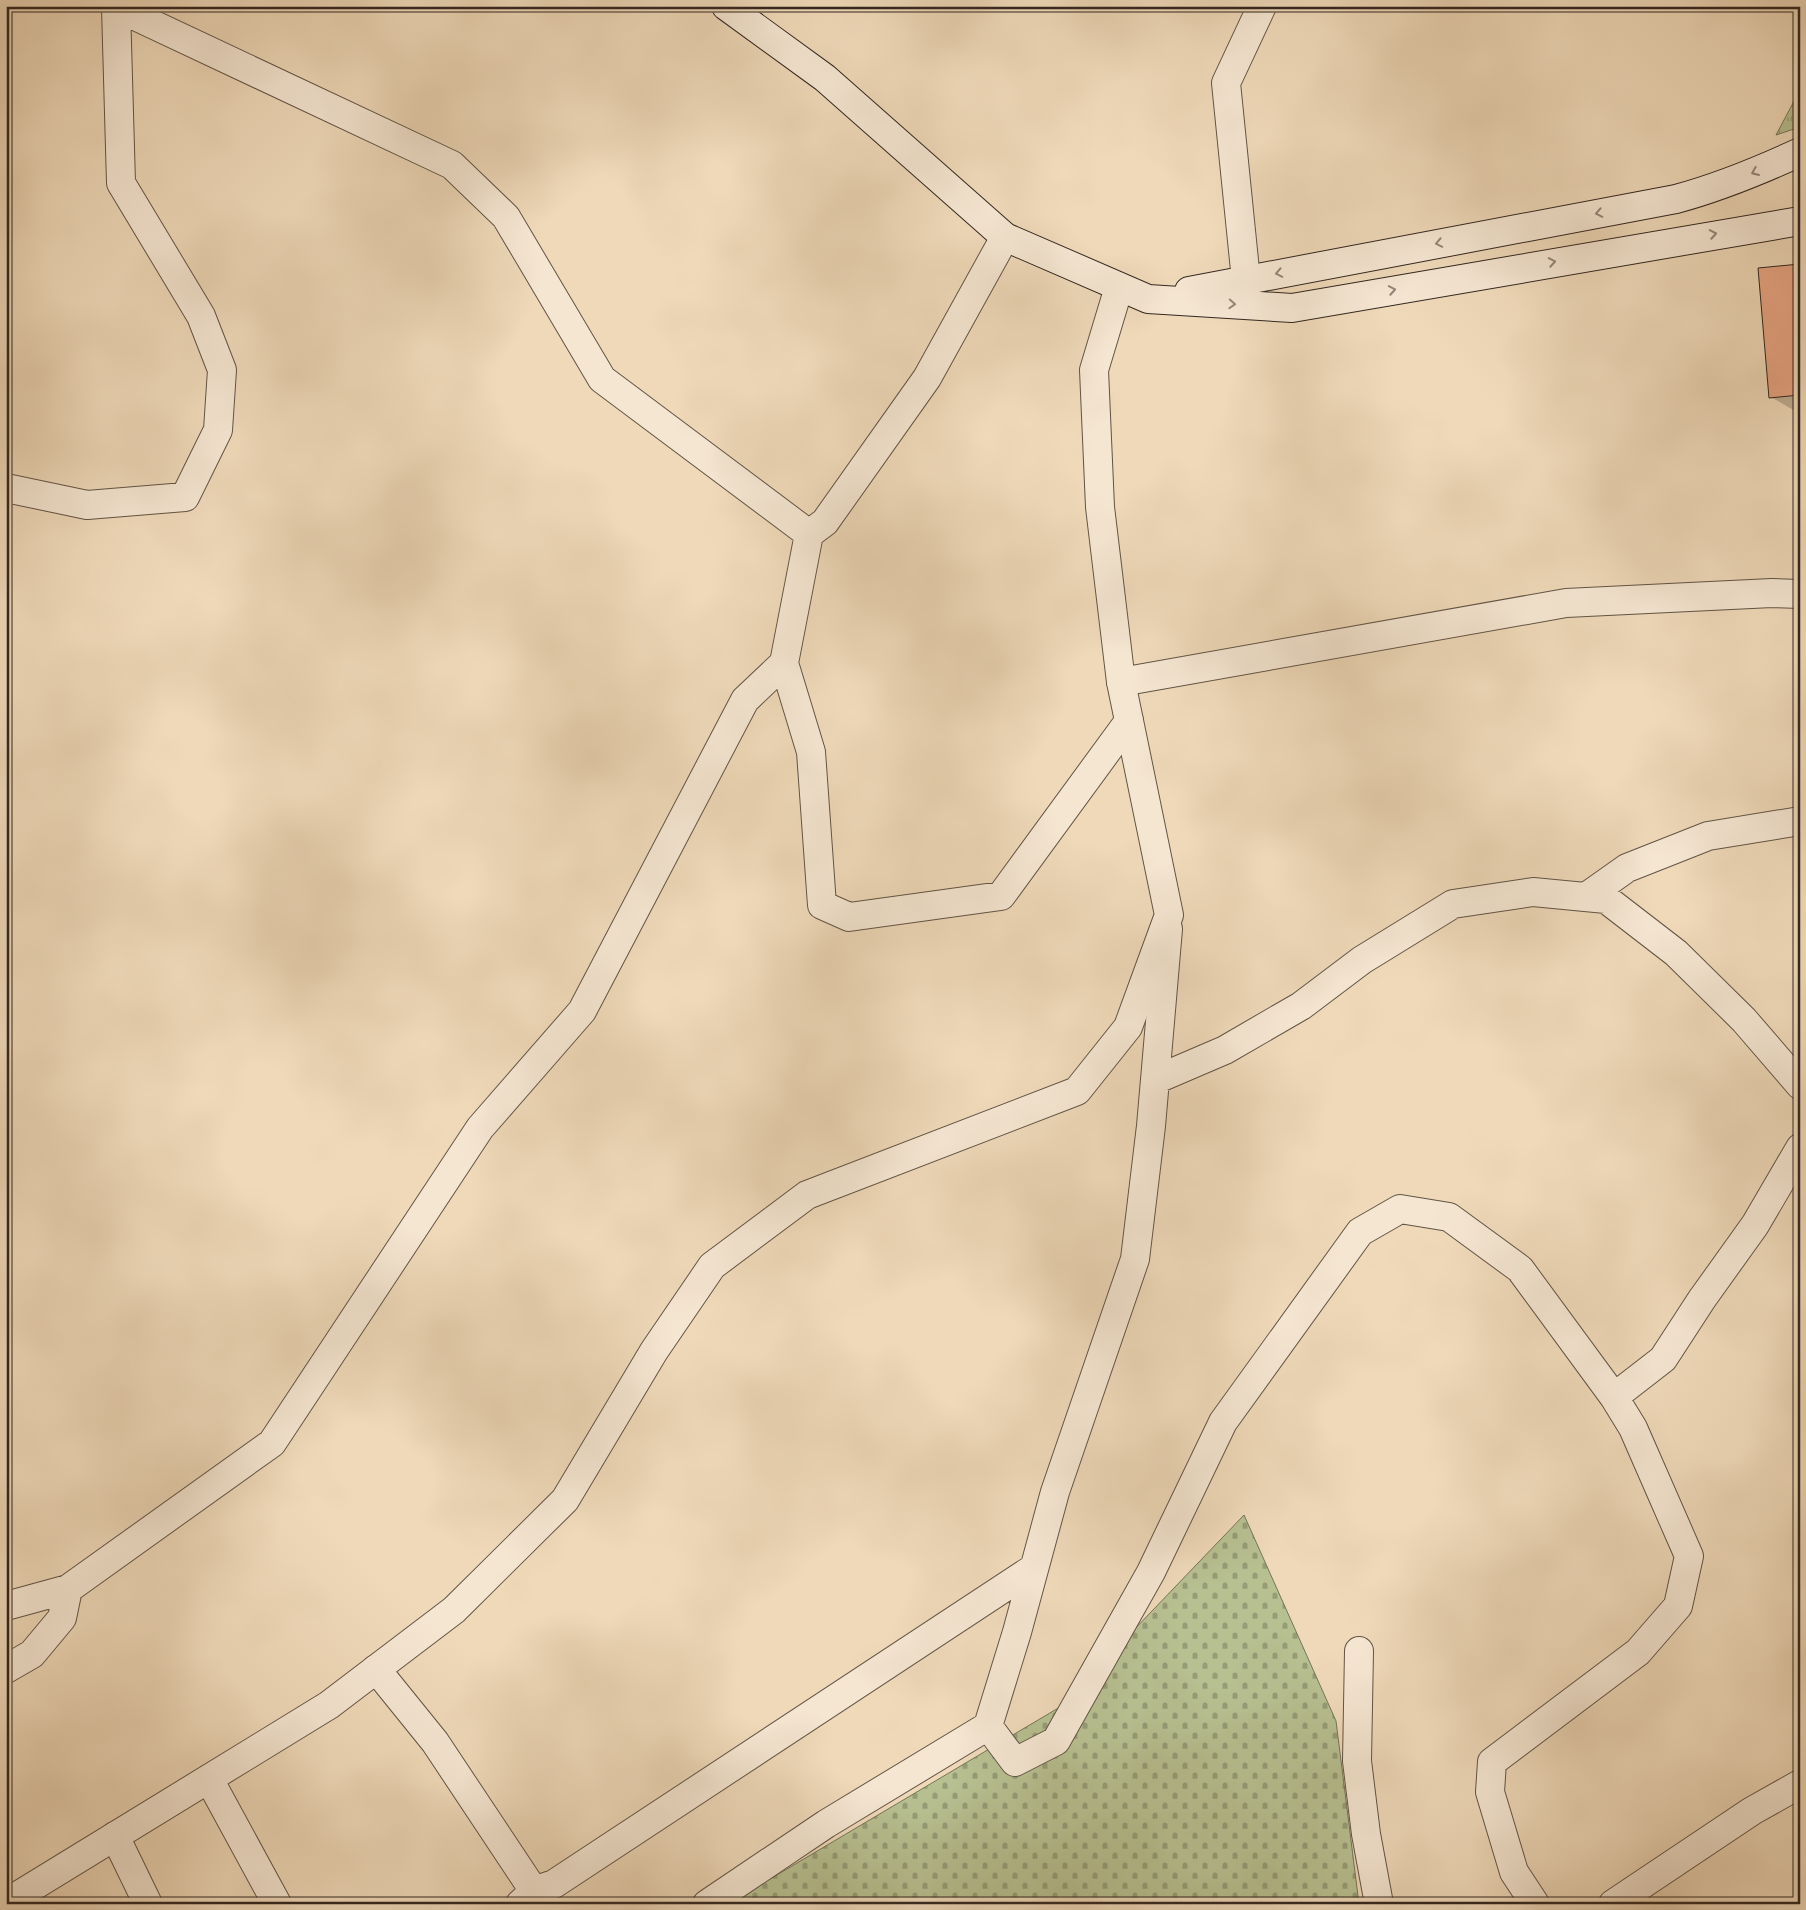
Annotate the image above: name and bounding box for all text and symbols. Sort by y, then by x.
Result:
one-way arrow [1751,166,1760,177]
one-way arrow [1594,208,1603,218]
one-way arrow [1708,230,1717,240]
one-way arrow [1434,238,1443,248]
one-way arrow [1548,258,1557,268]
one-way arrow [1275,268,1284,278]
one-way arrow [1388,286,1397,296]
one-way arrow [1228,298,1236,309]

